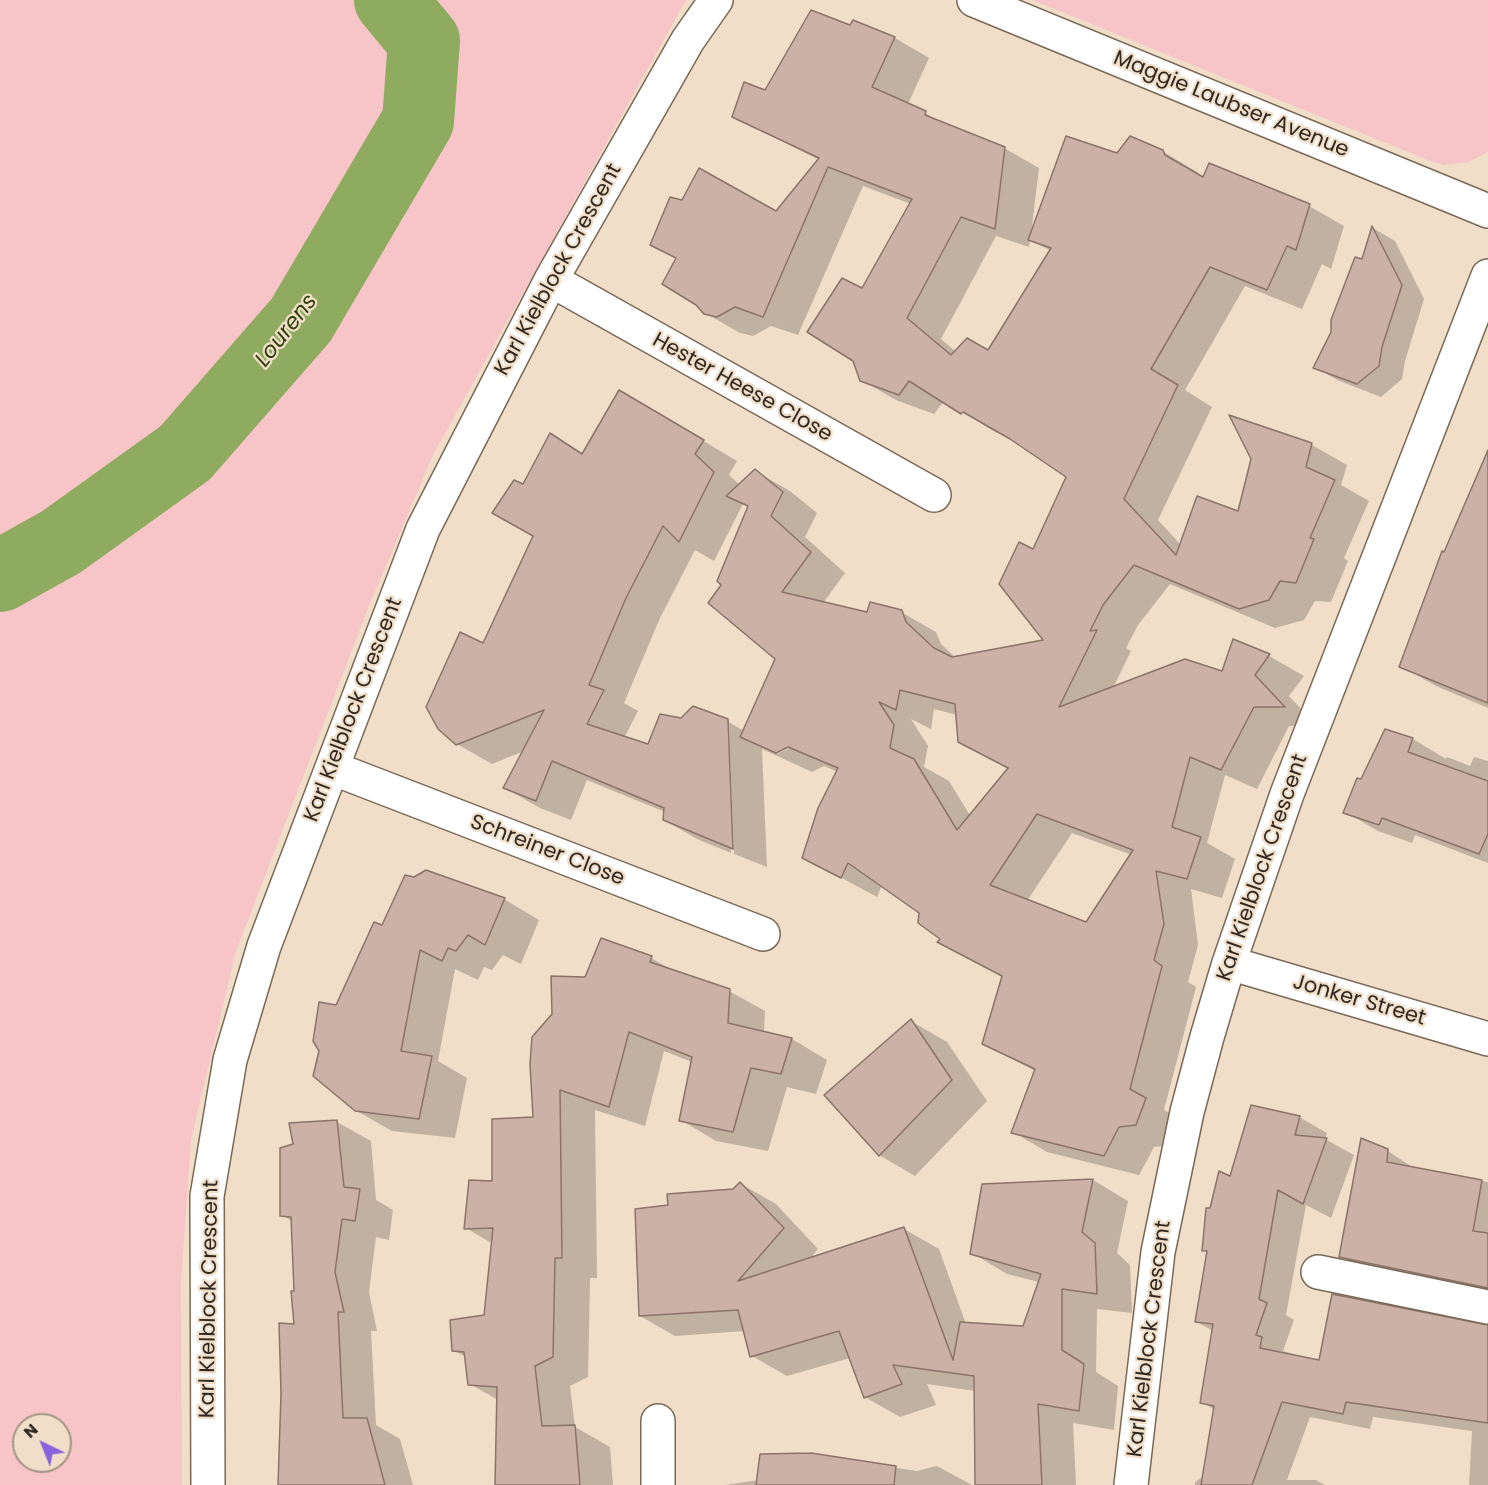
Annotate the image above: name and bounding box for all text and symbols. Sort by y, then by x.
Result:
street label: Maggie Laubser Avenue [1110,46,1352,164]
street label: Karl Kielblock Crescent [490,160,628,380]
water label: Lourens [250,289,324,373]
street label: Hester Heese Close [648,328,836,448]
street label: Karl Kielblock Crescent [300,594,408,826]
street label: Karl Kielblock Crescent [1212,751,1314,985]
street label: Schreiner Close [466,810,628,892]
street label: Jonker Street [1290,970,1428,1032]
street label: Karl Kielblock Crescent [195,1180,225,1418]
street label: Karl Kielblock Crescent [1123,1219,1177,1459]
north arrow [12,1413,72,1473]
text: N [18,1418,43,1443]

